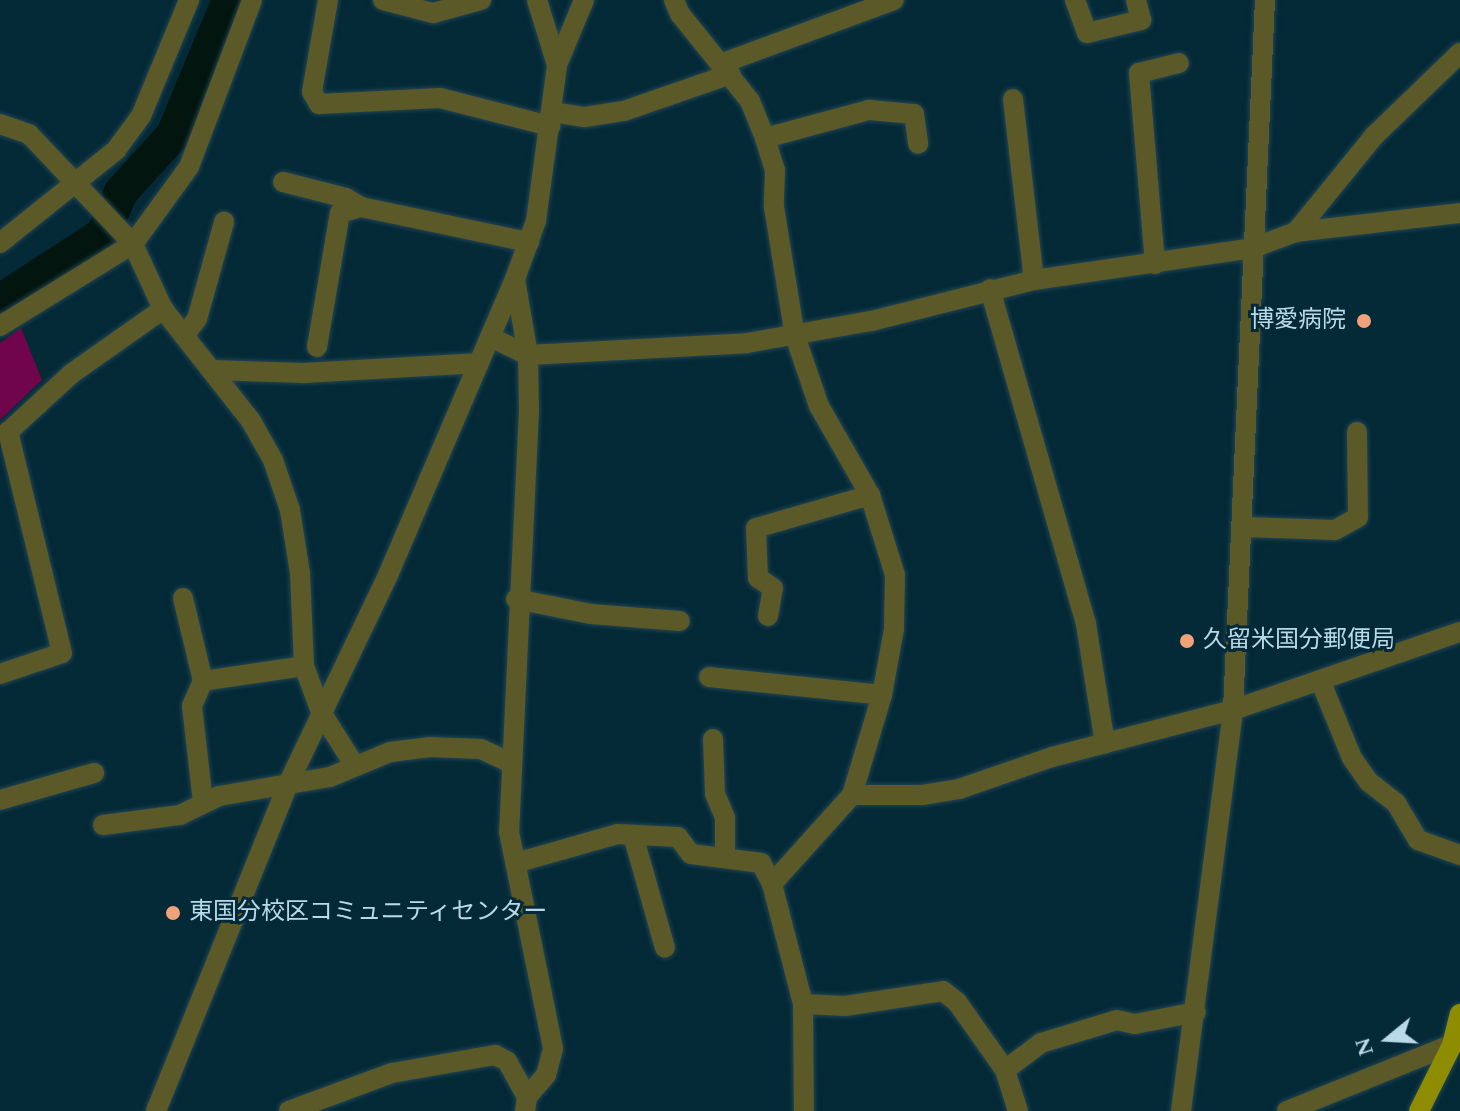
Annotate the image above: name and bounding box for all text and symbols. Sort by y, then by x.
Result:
place label: 博愛病院 [1250,307,1346,335]
marker: 博愛病院 [1353,310,1375,332]
place label: 久留米国分郵便局 [1203,627,1395,655]
marker: 久留米国分郵便局 [1178,632,1196,650]
place label: 東国分校区コミュニティセンター [189,899,549,927]
marker: 東国分校区コミュニティセンター [164,904,182,922]
north arrow [1348,999,1428,1079]
text: N [1346,1033,1383,1060]

